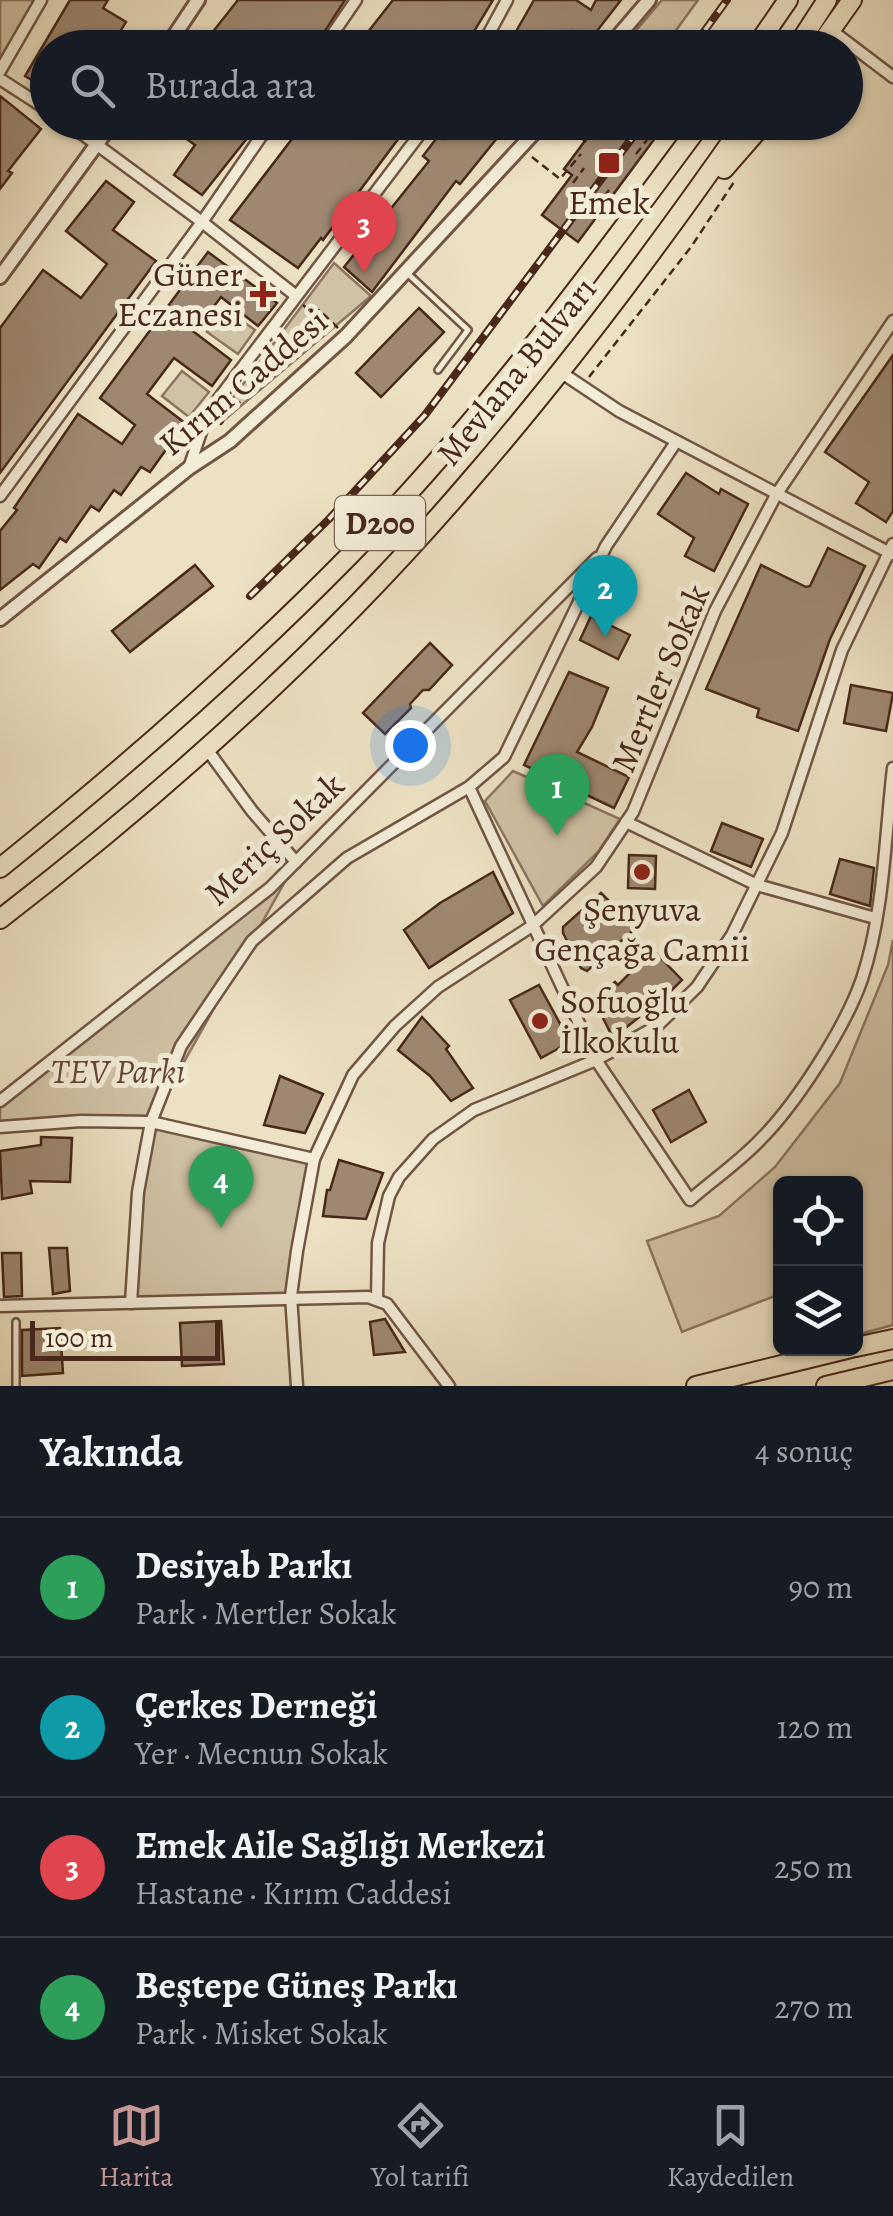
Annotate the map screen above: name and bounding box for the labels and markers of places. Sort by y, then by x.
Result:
marker: Emek [596,150,622,176]
place label: Emek [568,178,650,226]
pin: 3 [332,190,396,273]
place label: Güner Eczanesi [117,250,243,338]
marker: Güner Eczanesi [252,283,274,305]
pin: 2 [572,554,638,637]
pin: 1 [524,754,590,836]
marker: Şenyuva Gençağa Camii [631,861,653,883]
place label: Şenyuva Gençağa Camii [534,885,750,973]
place label: Sofuoğlu İlkokulu [560,977,688,1065]
marker: Sofuoğlu İlkokulu [529,1010,551,1032]
pin: 4 [188,1146,254,1228]

